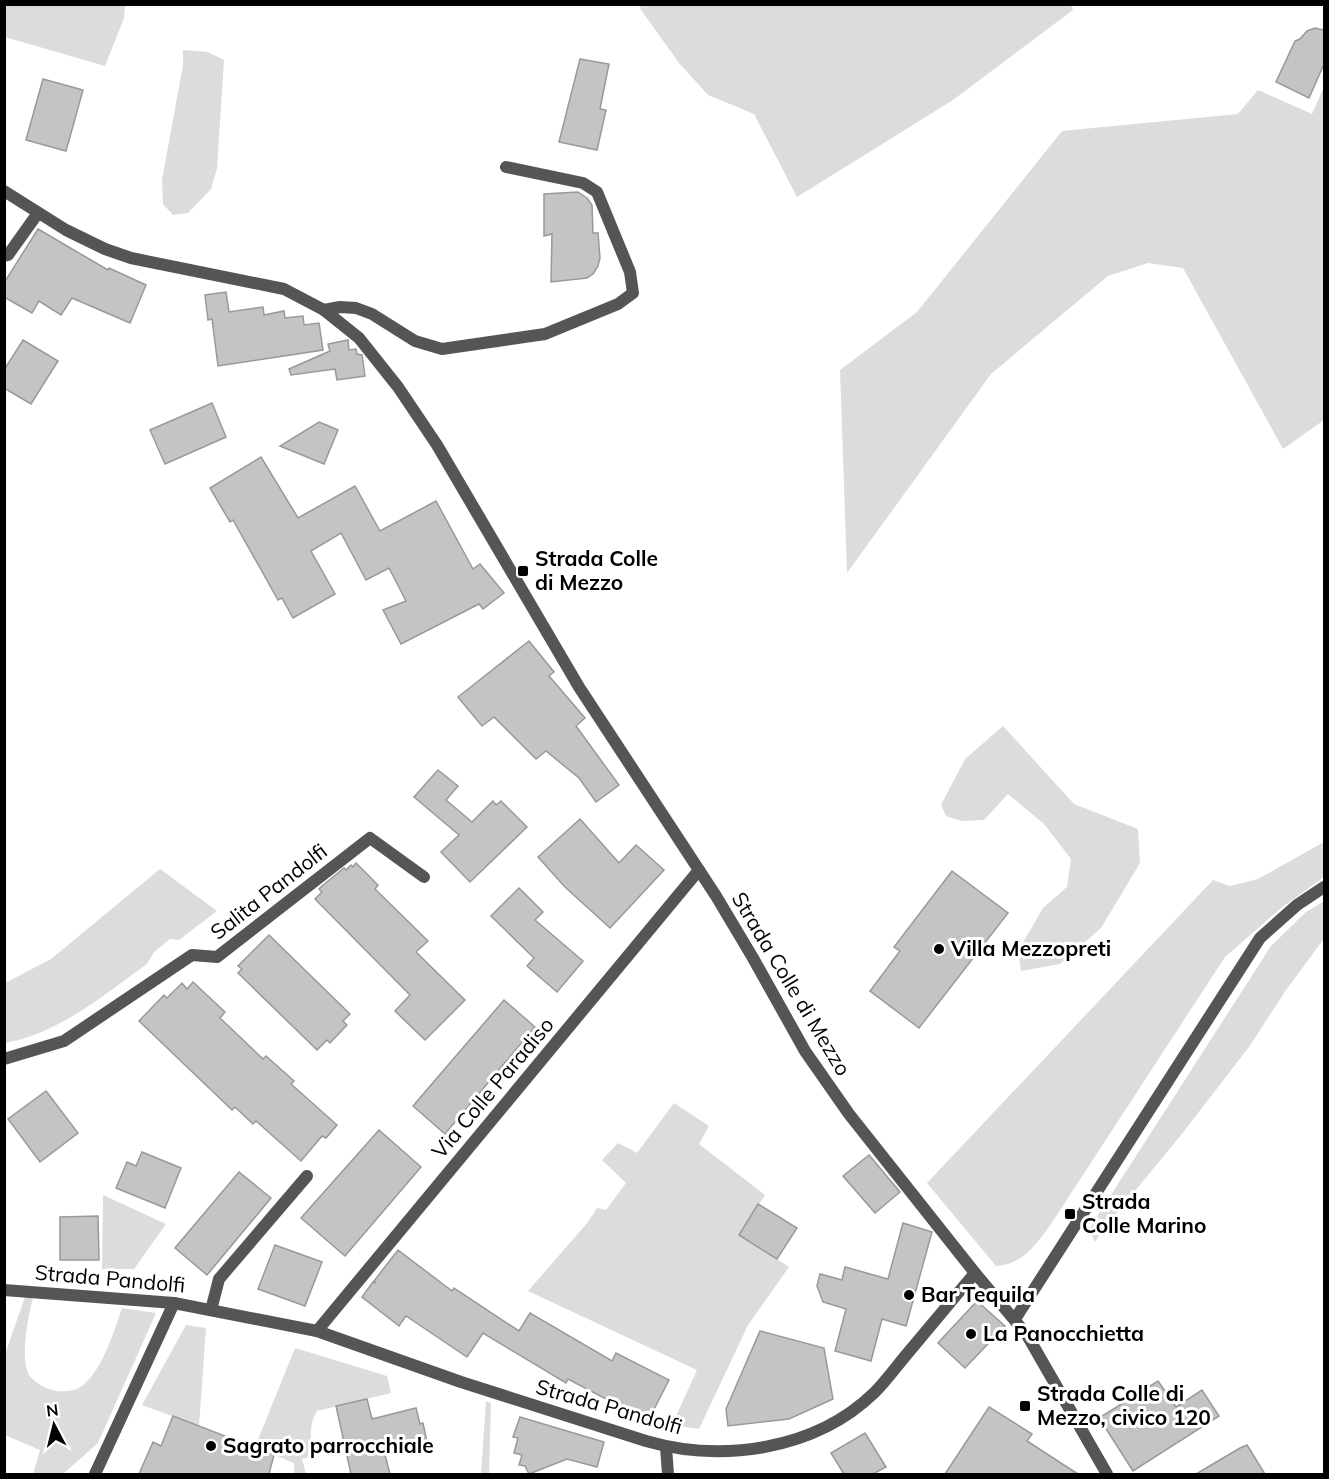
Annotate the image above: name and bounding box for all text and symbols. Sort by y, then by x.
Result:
place label: Strada Colle di Mezzo [535,545,658,595]
marker: Strada Colle di Mezzo [516,564,530,578]
street label: Salita Pandolfi [205,838,332,945]
street label: Strada Colle di Mezzo [727,887,857,1080]
place label: Villa Mezzopreti [950,935,1111,961]
marker: Villa Mezzopreti [932,942,946,956]
street label: Via Colle Paradiso [426,1012,559,1163]
place label: Strada Colle Marino [1082,1188,1206,1238]
marker: Strada Colle Marino [1063,1207,1077,1221]
street label: Strada Pandolfi [34,1258,186,1298]
place label: Bar Tequila [921,1281,1035,1307]
marker: Bar Tequila [902,1288,916,1302]
place label: La Panocchietta [983,1320,1144,1346]
marker: La Panocchietta [964,1327,978,1341]
street label: Strada Pandolfi [533,1373,685,1439]
place label: Strada Colle di Mezzo, civico 120 [1037,1380,1211,1430]
north arrow [24,1395,84,1455]
text: N [45,1399,59,1421]
marker: Strada Colle di Mezzo, civico 120 [1018,1399,1032,1413]
place label: Sagrato parrocchiale [223,1432,434,1458]
marker: Sagrato parrocchiale [204,1439,218,1453]

